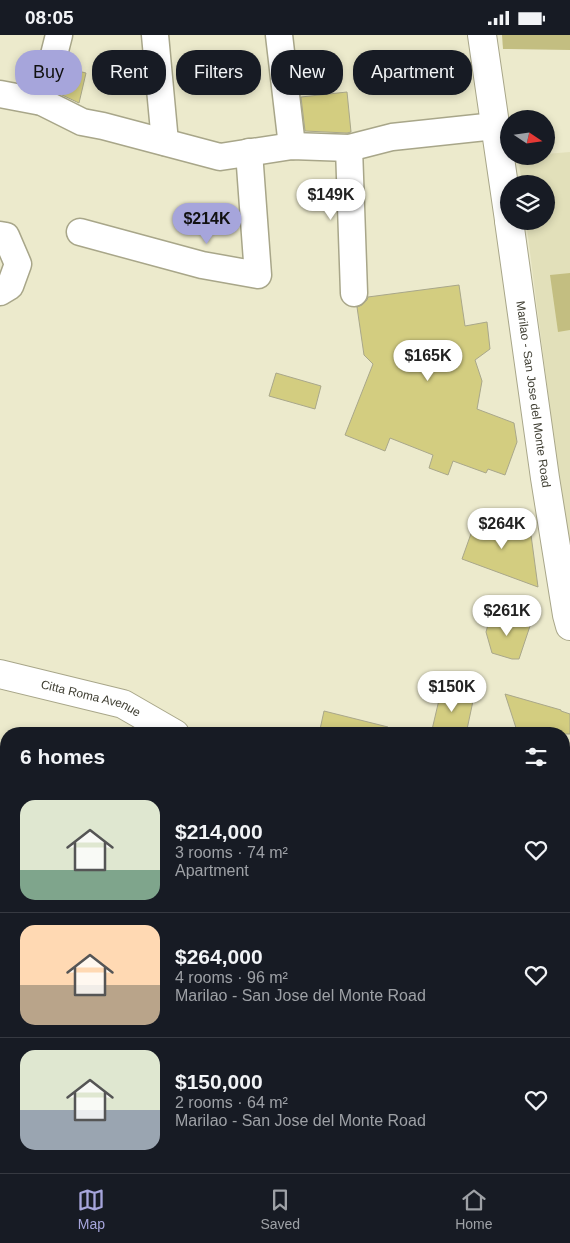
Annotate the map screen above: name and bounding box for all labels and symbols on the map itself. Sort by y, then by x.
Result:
north arrow [500,110,555,165]
pin: $149K [296,179,366,221]
pin: $214K [172,203,242,245]
street label: Marilao - San Jose del Monte Road [513,300,553,489]
pin: $165K [393,339,463,382]
pin: $264K [467,507,537,550]
pin: $261K [472,595,542,637]
pin: $150K [417,671,487,713]
street label: Citta Roma Avenue [39,677,143,720]

